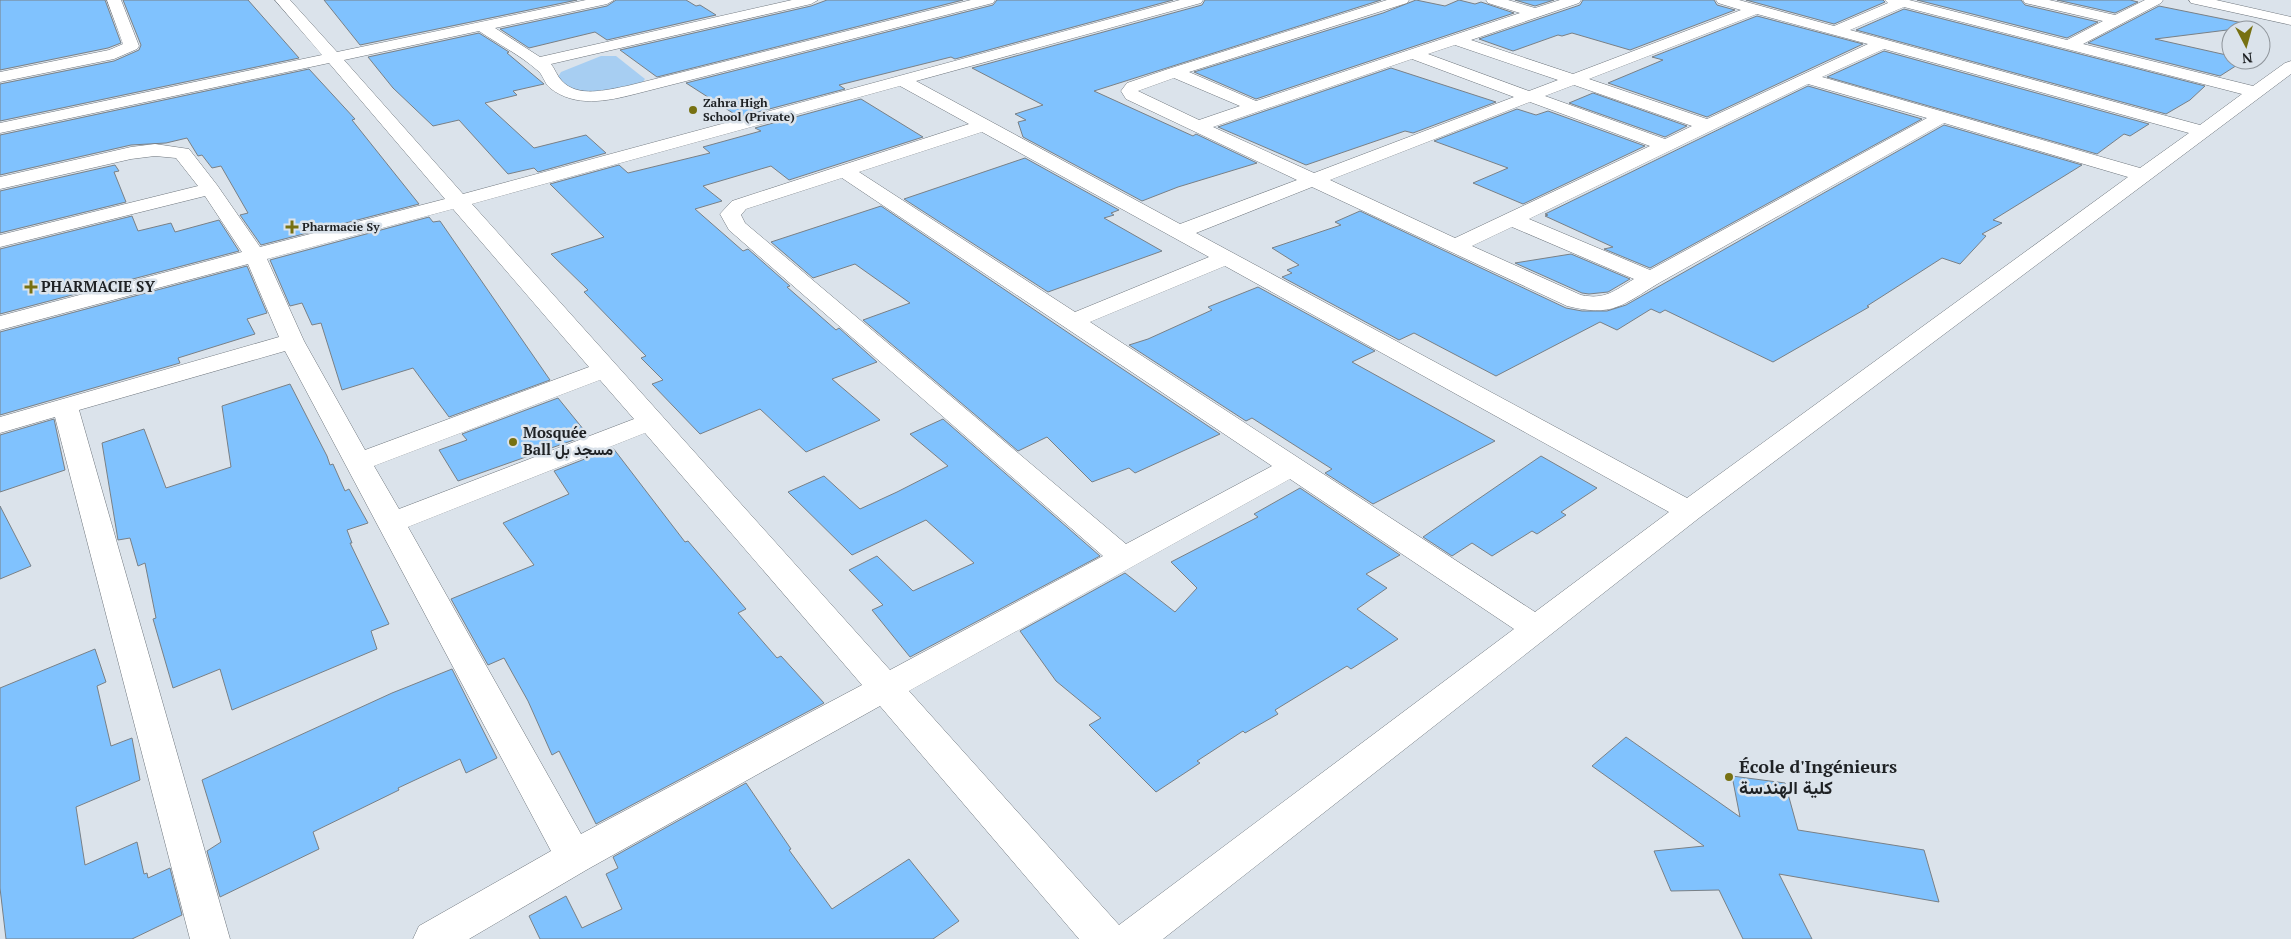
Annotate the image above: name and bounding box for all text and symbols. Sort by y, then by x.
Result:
north arrow [2221,20,2271,70]
text: N [2241,48,2254,68]
place label: Zahra High School (Private) [703,95,795,124]
marker: Zahra High School (Private) [687,104,699,116]
place label: Pharmacie Sy [302,219,380,234]
marker: Pharmacie Sy [286,221,298,233]
place label: PHARMACIE SY [41,276,155,296]
marker: PHARMACIE SY [25,281,37,293]
place label: Mosquée Ball مسجد بل [523,422,613,459]
marker: Mosquée Ball مسجد بل [507,436,519,448]
place label: École d'Ingénieurs كلية الهندسة [1739,754,1897,799]
marker: École d'Ingénieurs كلية الهندسة [1723,771,1735,783]

